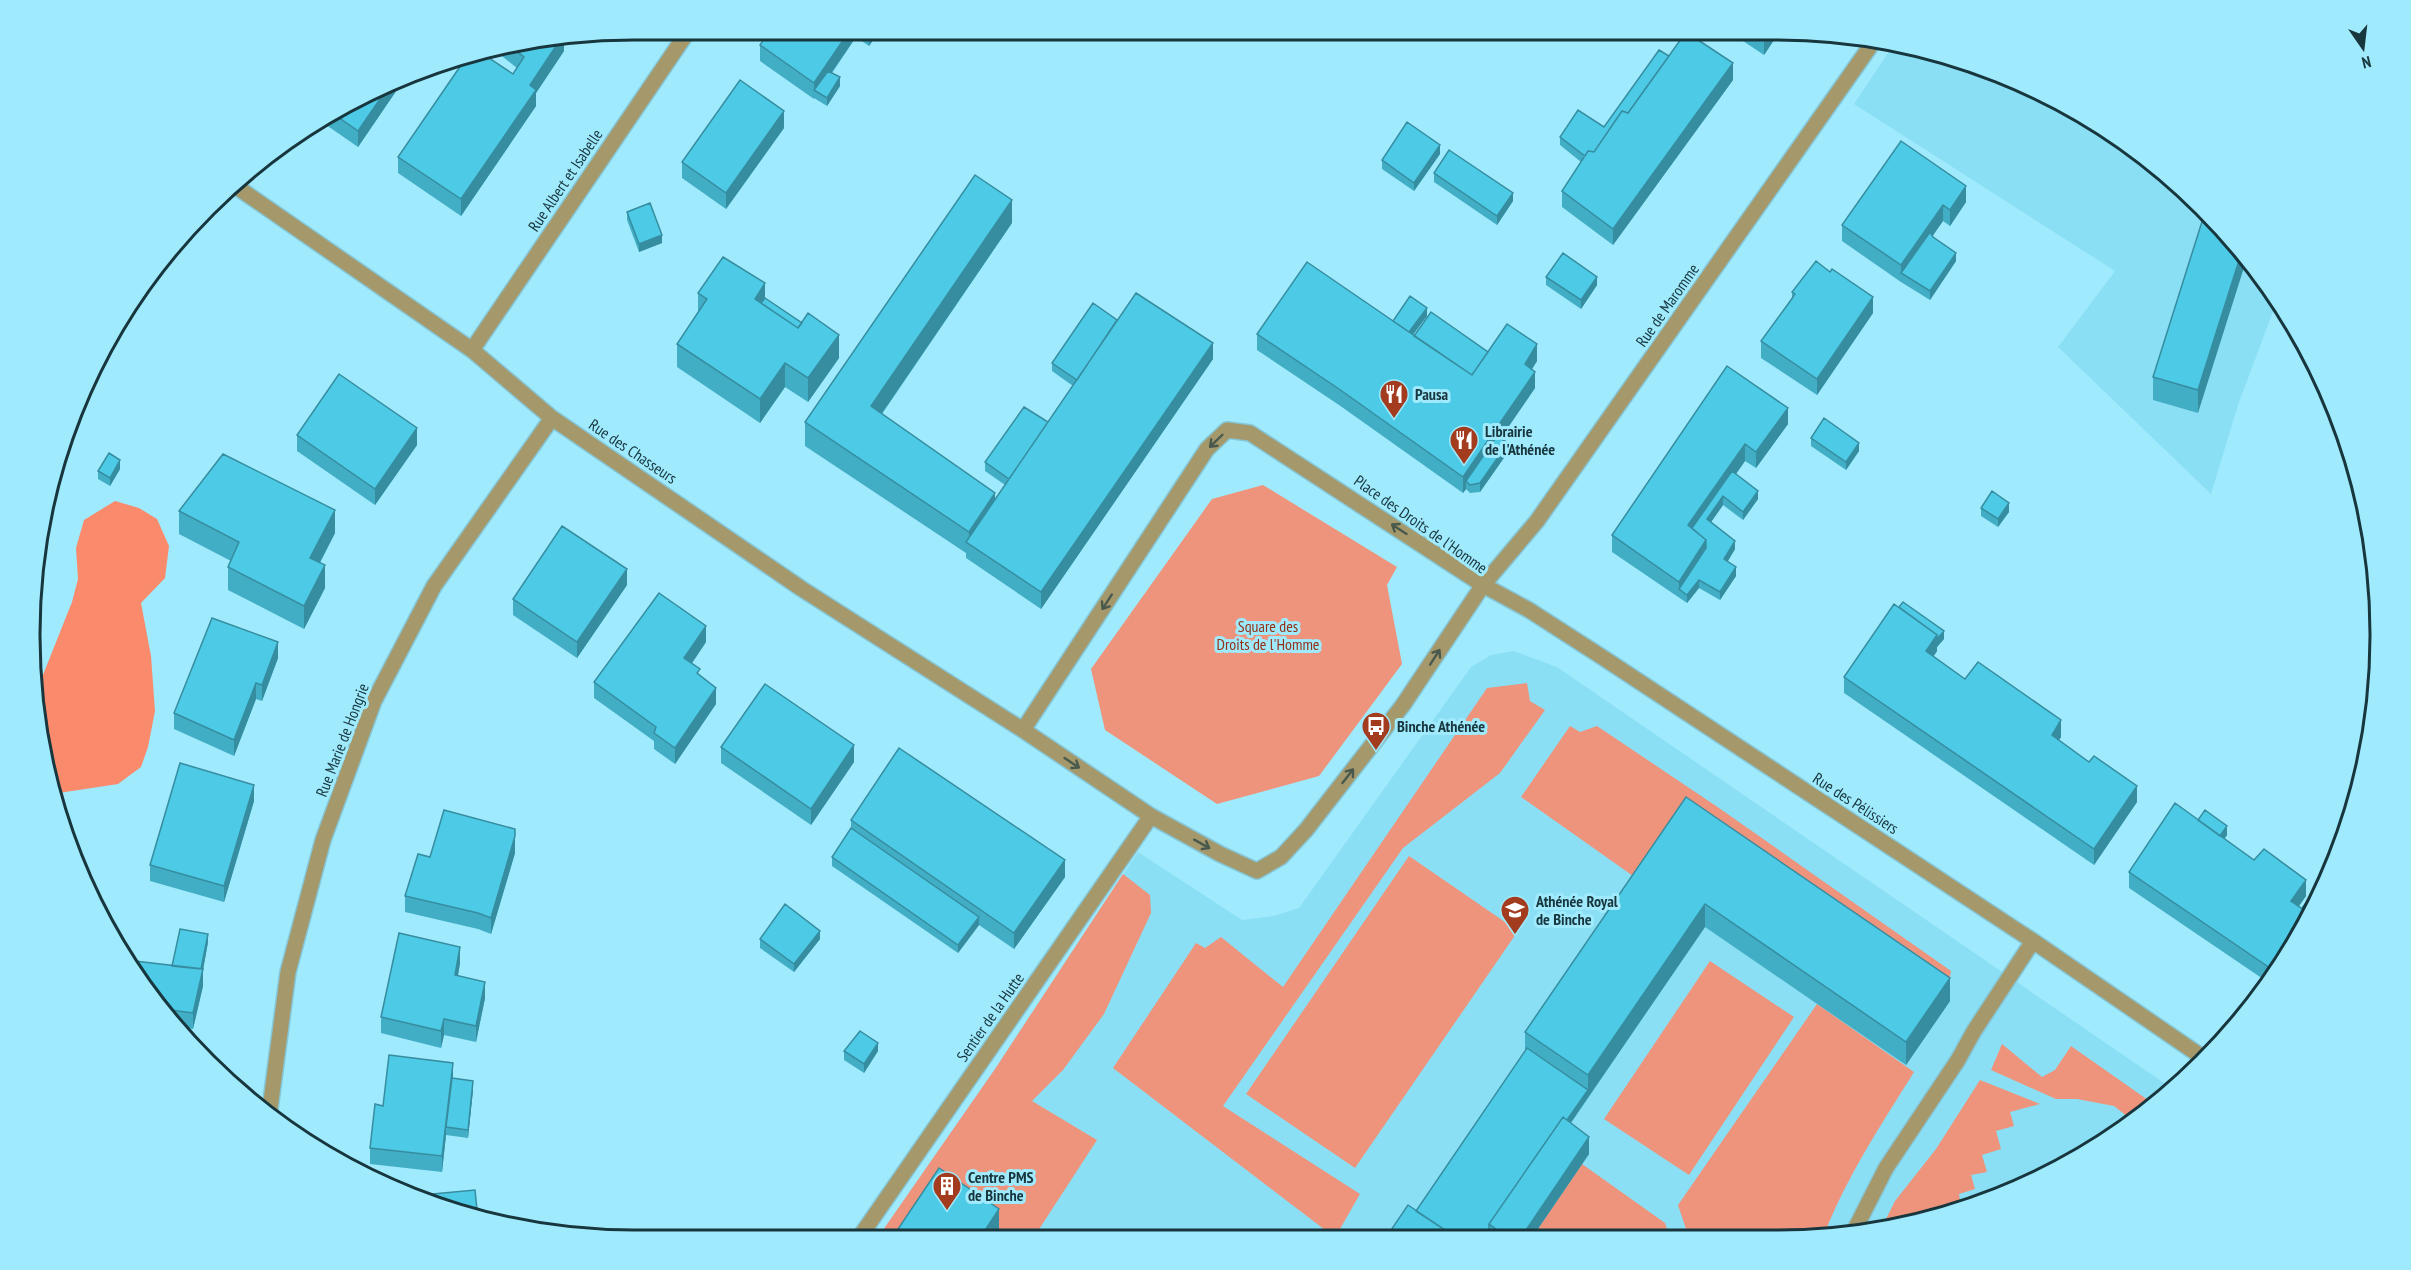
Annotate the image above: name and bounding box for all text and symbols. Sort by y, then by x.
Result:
north arrow [2333,18,2393,78]
text: N [2360,52,2373,73]
street label: Rue Albert et Isabelle [523,125,607,235]
street label: Rue de Maromme [1631,260,1703,350]
restaurant icon: Pausa [1378,378,1410,420]
place label: Pausa [1415,384,1449,404]
street label: Rue des Chasseurs [585,414,681,488]
place label: Librairie de l'Athénée [1485,421,1555,459]
restaurant icon: Librairie de l'Athénée [1448,424,1480,466]
one-way arrow [1208,433,1223,448]
street label: Place des Droits de l'Homme [1351,471,1491,577]
one-way arrow [1391,523,1408,535]
one-way arrow [1101,593,1113,610]
park label: Square des Droits de l'Homme [1217,616,1319,654]
one-way arrow [1429,649,1441,665]
street label: Rue Marie de Hongrie [311,680,373,800]
bus stop icon: Binche Athénée [1360,710,1392,752]
place label: Binche Athénée [1397,716,1485,736]
one-way arrow [1063,757,1079,769]
one-way arrow [1342,768,1355,784]
street label: Rue des Pélissiers [1809,768,1903,838]
one-way arrow [1193,838,1210,850]
place label: Athénée Royal de Binche [1535,891,1618,929]
school or university icon: Athénée Royal de Binche [1499,894,1531,936]
street label: Sentier de la Hutte [952,969,1028,1065]
place label: Centre PMS de Binche [968,1167,1034,1205]
building icon: Centre PMS de Binche [931,1170,963,1212]

